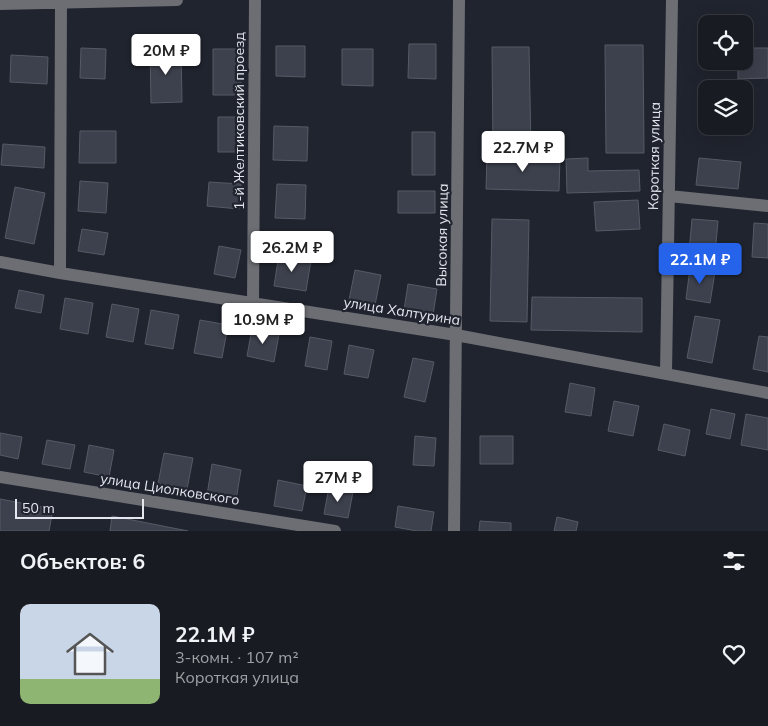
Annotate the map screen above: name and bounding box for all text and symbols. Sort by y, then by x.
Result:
map controls [698,15,753,135]
button: locate [698,15,753,70]
street label: 1-й Желтиковский проезд [230,32,248,210]
pin: 20M ₽ [131,34,201,76]
text: 20M ₽ [142,40,190,60]
button: layers [698,80,753,135]
street label: Короткая улица [644,102,664,210]
pin: 22.7M ₽ [477,130,569,173]
text: 22.7M ₽ [493,137,553,157]
street label: Высокая улица [432,183,452,287]
pin: 26.2M ₽ [246,230,338,273]
text: 26.2M ₽ [262,237,322,257]
pin: 22.1M ₽ [654,242,746,285]
text: 22.1M ₽ [670,249,730,269]
street label: улица Халтурина [342,293,462,329]
pin: 10.9M ₽ [217,302,309,345]
text: 10.9M ₽ [233,309,293,329]
pin: 27M ₽ [303,460,373,503]
text: 27M ₽ [314,467,362,487]
street label: улица Циолковского [99,469,241,509]
scale bar [15,496,144,519]
text: 50 m [22,499,55,517]
icon: filters [720,547,748,575]
text: Объектов: 6 [20,548,145,574]
text: 22.1M ₽ [175,621,255,647]
icon: home [60,624,120,684]
icon: heart [720,640,748,668]
text: 3-комн. · 107 m² [175,647,299,667]
text: Короткая улица [175,667,299,687]

